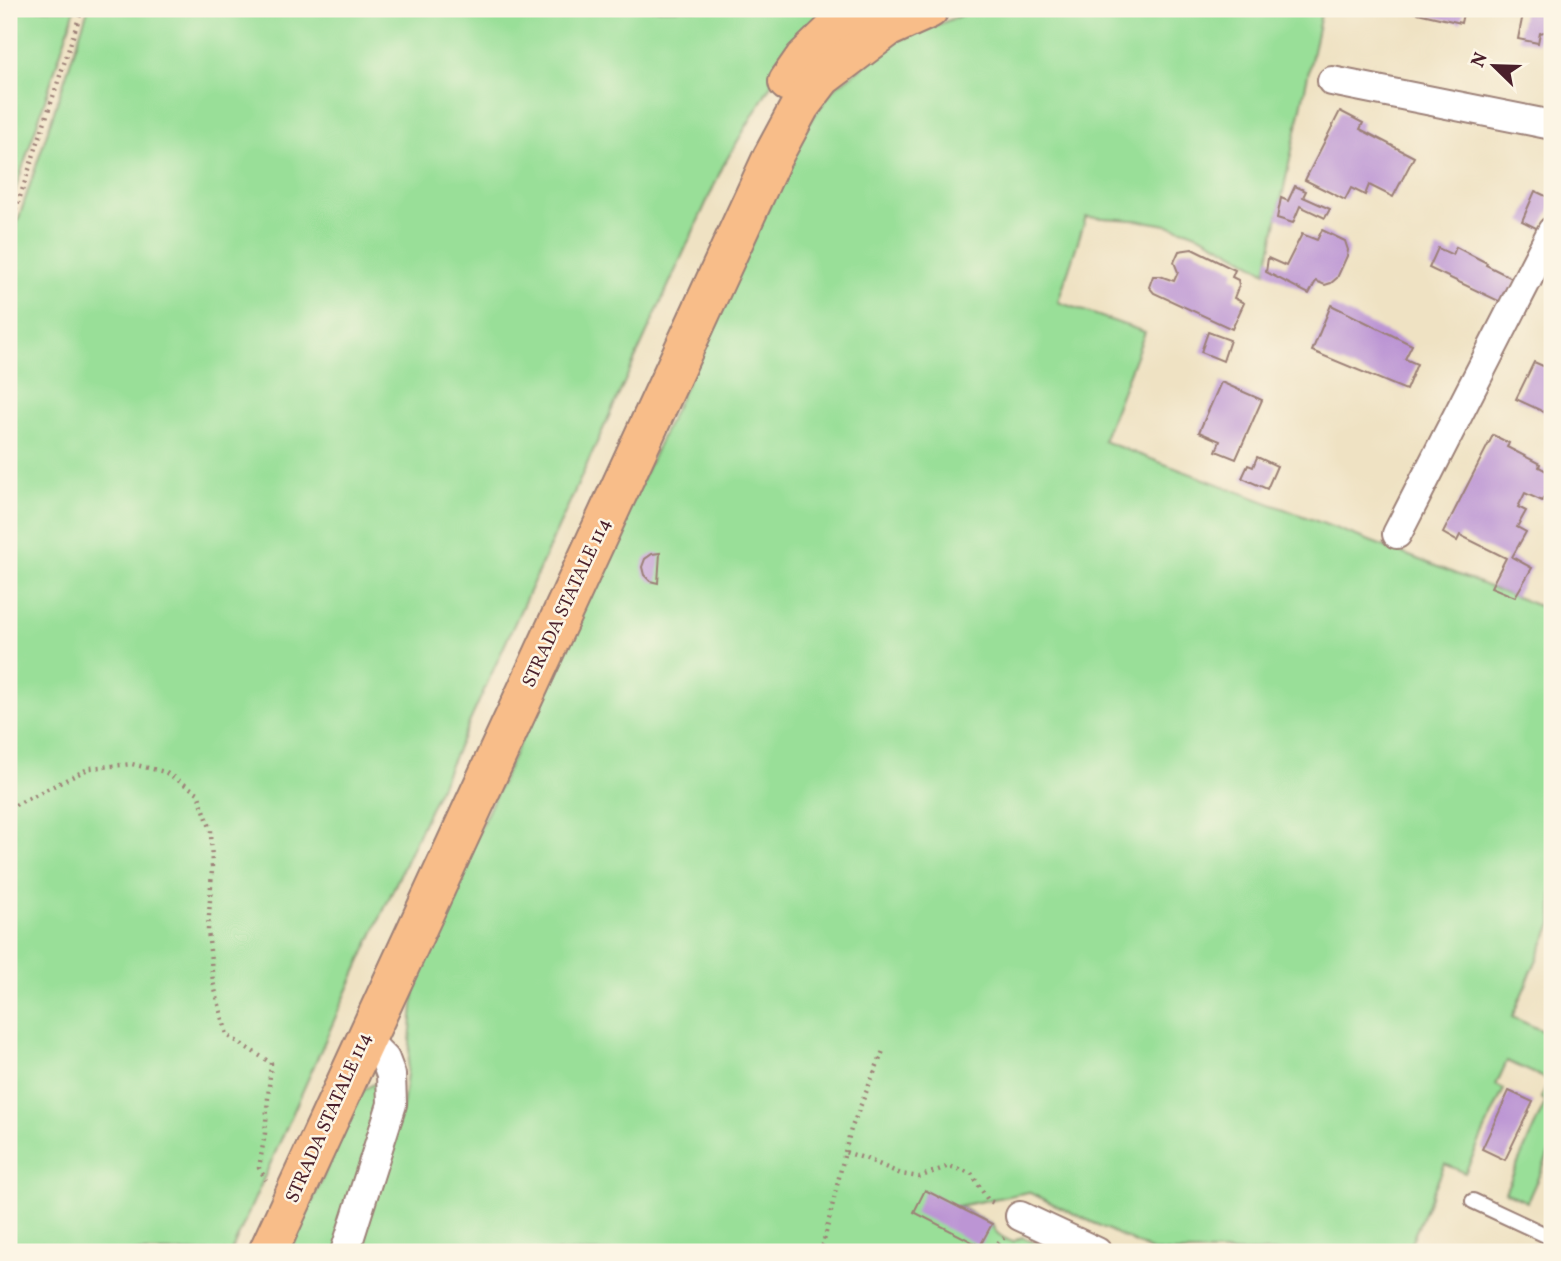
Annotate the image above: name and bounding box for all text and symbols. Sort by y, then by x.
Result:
north arrow [1460,32,1530,102]
text: N [1466,49,1495,72]
street label: STRADA STATALE 114 [516,514,618,692]
street label: STRADA STATALE 114 [280,1029,378,1207]

